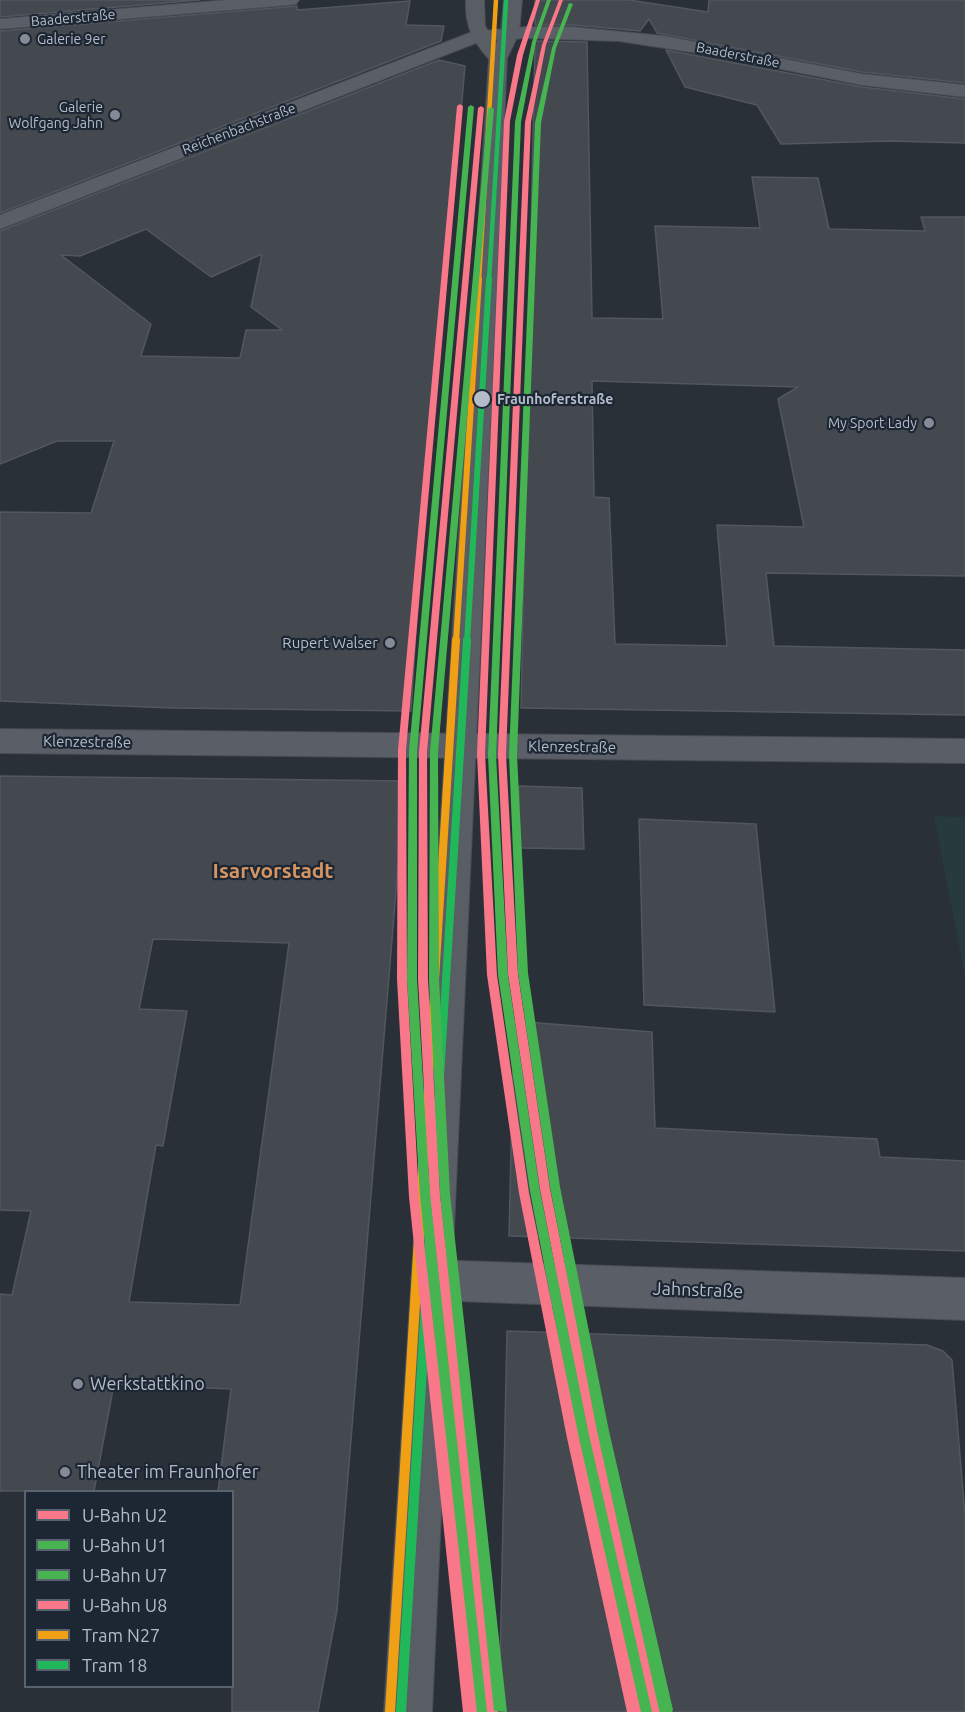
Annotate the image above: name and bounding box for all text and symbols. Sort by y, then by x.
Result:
street label: Baaderstraße [30,6,116,30]
place label: Galerie 9er [37,31,105,47]
marker: Galerie 9er [18,32,32,46]
street label: Baaderstraße [695,39,781,71]
place label: Galerie Wolfgang Jahn [9,99,103,132]
street label: Reichenbachstraße [180,100,298,158]
marker: Galerie Wolfgang Jahn [108,108,122,122]
marker: Fraunhoferstraße [472,389,492,409]
place label: Fraunhoferstraße [497,391,613,407]
place label: My Sport Lady [828,415,917,431]
marker: My Sport Lady [922,416,936,430]
place label: Rupert Walser [282,634,378,652]
marker: Rupert Walser [383,636,397,650]
street label: Klenzestraße [43,732,131,752]
street label: Klenzestraße [528,737,616,757]
district label: Isarvorstadt [213,858,333,884]
street label: Jahnstraße [652,1278,744,1302]
place label: Werkstattkino [90,1373,205,1395]
marker: Werkstattkino [71,1377,85,1391]
place label: Theater im Fraunhofer [77,1461,259,1483]
marker: Theater im Fraunhofer [58,1465,72,1479]
legend [24,1490,234,1688]
text: U-Bahn U2 [82,1505,167,1525]
text: U-Bahn U1 [82,1535,167,1555]
text: U-Bahn U7 [82,1565,167,1585]
text: U-Bahn U8 [82,1595,167,1615]
text: Tram N27 [82,1625,160,1645]
text: Tram 18 [82,1655,147,1675]

